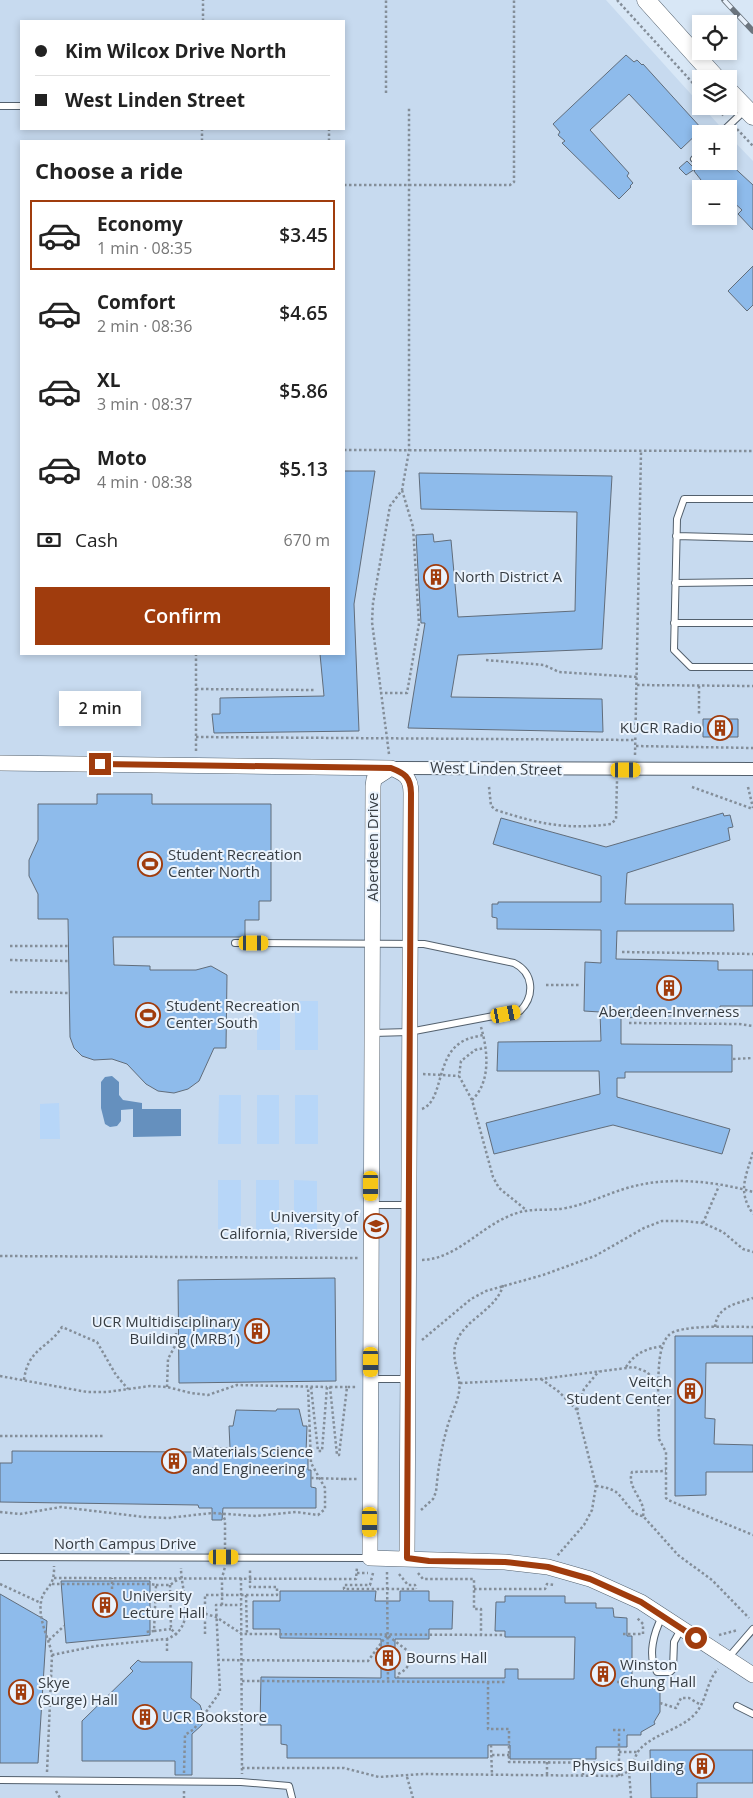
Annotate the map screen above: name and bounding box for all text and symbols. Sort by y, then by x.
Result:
map controls [692,15,737,225]
button: locate [692,15,737,60]
text: Kim Wilcox Drive North [65,38,286,64]
button: layers [692,70,737,115]
text: West Linden Street [65,87,245,113]
button: + [692,125,737,170]
text: Choose a ride [35,155,183,185]
button: − [692,180,737,225]
text: Economy [97,211,183,237]
icon: car [37,213,82,258]
text: $3.45 [279,222,328,248]
text: 1 min · 08:35 [97,237,192,259]
text: Comfort [97,289,176,315]
icon: car [37,291,82,336]
text: $4.65 [279,300,328,326]
text: 2 min · 08:36 [97,315,192,337]
text: XL [97,367,120,393]
icon: car [37,369,82,414]
text: $5.86 [279,378,328,404]
text: 3 min · 08:37 [97,393,192,415]
text: Moto [97,445,147,471]
icon: car [37,447,82,492]
text: $5.13 [279,456,328,482]
text: 4 min · 08:38 [97,471,192,493]
icon: cash [35,526,63,554]
text: Cash [75,527,118,553]
text: 670 m [284,529,330,551]
building icon: North District A [423,564,449,590]
place label: North District A [454,566,562,586]
button: Confirm [35,587,330,645]
callout: 2 min [59,692,141,726]
text: 2 min [78,697,122,719]
building icon: KUCR Radio [707,715,733,741]
place label: KUCR Radio [620,717,702,737]
route end [89,753,111,775]
street label: West Linden Street [430,757,562,779]
car [611,763,641,778]
street label: Aberdeen Drive [362,792,382,902]
place label: Student Recreation Center North [168,844,302,881]
sports icon: Student Recreation Center North [137,851,163,877]
car [239,936,269,951]
building icon: Aberdeen-Inverness [656,975,682,1001]
place label: Student Recreation Center South [166,995,300,1032]
place label: Aberdeen-Inverness [599,1001,739,1021]
sports icon: Student Recreation Center South [135,1002,161,1028]
car [489,1004,522,1024]
car [363,1171,378,1201]
place label: University of California, Riverside [220,1206,359,1243]
school or university icon: University of California, Riverside [363,1213,389,1239]
place label: UCR Multidisciplinary Building (MRB1) [92,1311,240,1348]
building icon: UCR Multidisciplinary Building (MRB1) [244,1318,270,1344]
car [363,1347,378,1377]
place label: Veitch Student Center [566,1371,672,1408]
building icon: Veitch Student Center [677,1378,703,1404]
place label: Materials Science and Engineering [192,1441,313,1478]
building icon: Materials Science and Engineering [161,1448,187,1474]
car [362,1507,377,1537]
street label: North Campus Drive [54,1533,196,1553]
car [209,1550,239,1565]
place label: University Lecture Hall [122,1585,205,1622]
building icon: University Lecture Hall [92,1592,118,1618]
route start [685,1627,707,1649]
building icon: Bourns Hall [375,1645,401,1671]
place label: Bourns Hall [406,1647,487,1667]
place label: Winston Chung Hall [620,1654,696,1691]
building icon: Winston Chung Hall [590,1661,616,1687]
place label: Skye (Surge) Hall [38,1672,118,1709]
building icon: Skye (Surge) Hall [8,1679,34,1705]
building icon: UCR Bookstore [132,1704,158,1730]
place label: UCR Bookstore [162,1706,267,1726]
building icon: Physics Building [689,1753,715,1779]
place label: Physics Building [572,1755,684,1775]

